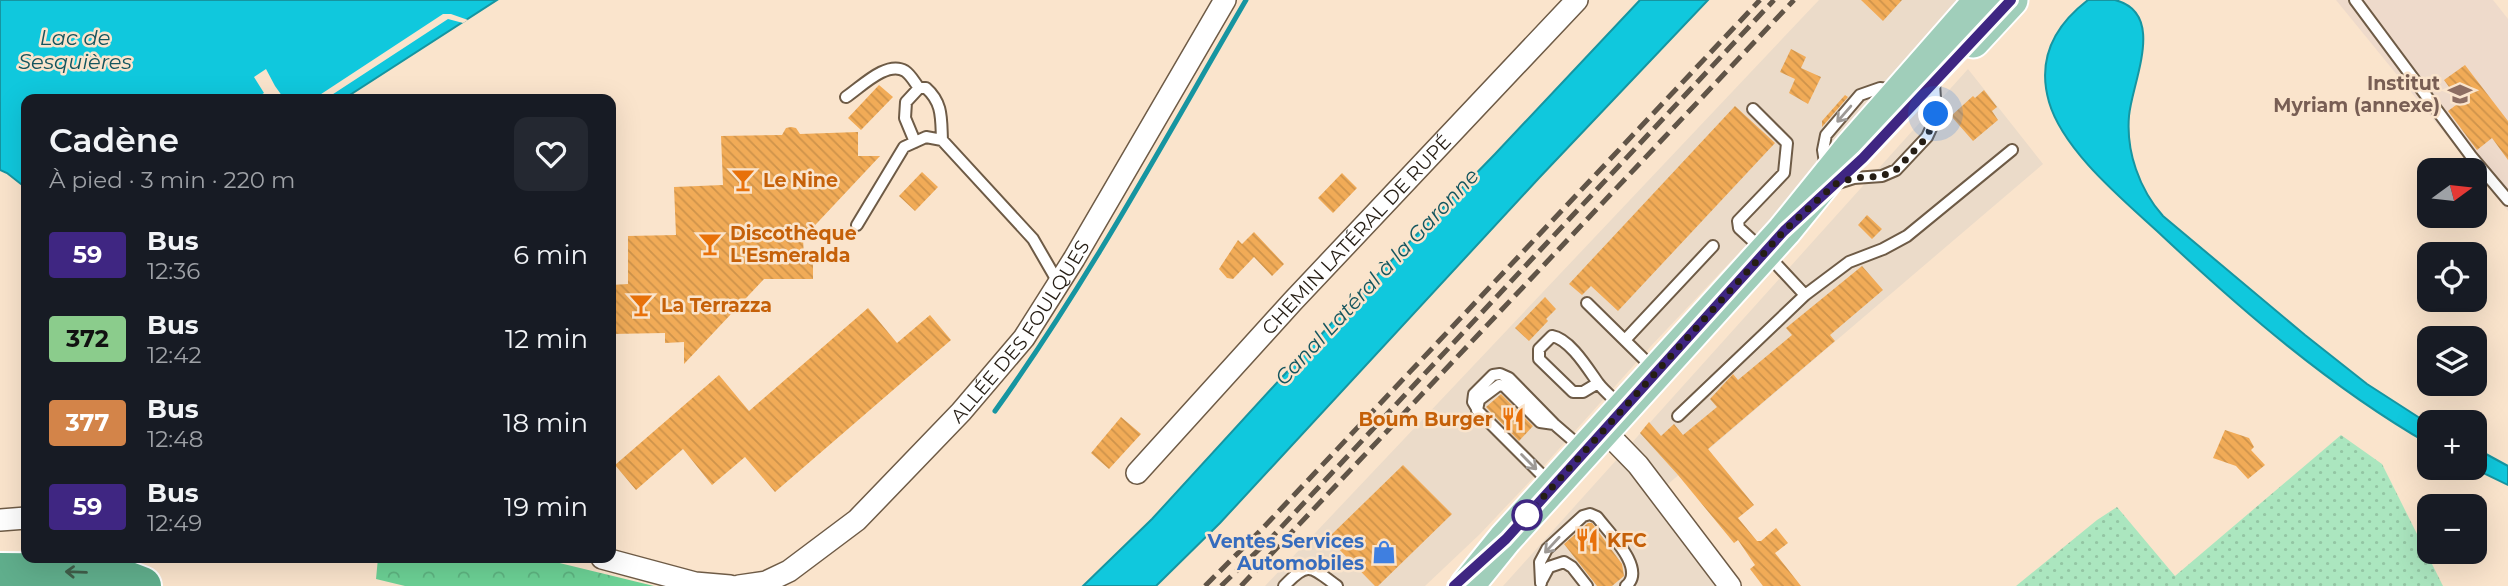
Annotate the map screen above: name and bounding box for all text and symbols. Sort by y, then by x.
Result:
water label: Lac de Sesquières [18,25,132,74]
place label: Institut Myriam (annexe) [2273,72,2440,117]
school or university icon: Institut Myriam (annexe) [2446,80,2474,108]
your location [1918,96,1953,131]
one-way arrow [1836,105,1852,123]
button: heart [514,117,588,191]
text: Cadène [49,120,179,160]
street label: CHEMIN LATÉRAL DE RUPÉ [1257,130,1456,339]
north arrow [2417,158,2487,228]
map controls [2417,158,2487,564]
water label: Canal Latéral à la Garonne [1270,163,1484,390]
text: À pied · 3 min · 220 m [49,166,295,194]
bar icon: Le Nine [729,166,757,194]
place label: Le Nine [763,169,838,192]
place label: Discothèque L'Esmeralda [730,222,857,267]
text: Bus [147,225,199,257]
bar icon: Discothèque L'Esmeralda [696,230,724,258]
street label: ALLÉE DES FOULQUES [946,236,1094,428]
text: 6 min [513,239,588,271]
text: 59 [73,240,102,269]
button: locate [2417,242,2487,312]
text: 12:36 [147,257,200,285]
bar icon: La Terrazza [627,291,655,319]
place label: La Terrazza [661,294,772,317]
text: Bus [147,309,199,341]
text: 12 min [505,323,588,355]
text: 372 [66,324,109,353]
button: layers [2417,326,2487,396]
text: 12:42 [147,341,201,369]
text: Bus [147,393,199,425]
restaurant icon: Boum Burger [1499,405,1527,433]
text: 18 min [503,407,588,439]
text: 377 [66,408,109,437]
place label: Boum Burger [1359,408,1493,431]
button: + [2417,410,2487,480]
text: 12:48 [147,425,203,453]
one-way arrow [1520,453,1537,470]
text: Bus [147,477,199,509]
text: 19 min [504,491,588,523]
text: 59 [73,492,102,521]
button: − [2417,494,2487,564]
unlabelled marker [1512,500,1542,530]
text: 12:49 [147,509,202,537]
restaurant icon: KFC [1573,526,1601,554]
place label: KFC [1607,529,1647,552]
place label: Ventes Services Automobiles [1207,530,1364,575]
one-way arrow [1544,537,1561,554]
shop icon: Ventes Services Automobiles [1370,538,1398,566]
one-way arrow [65,566,88,579]

